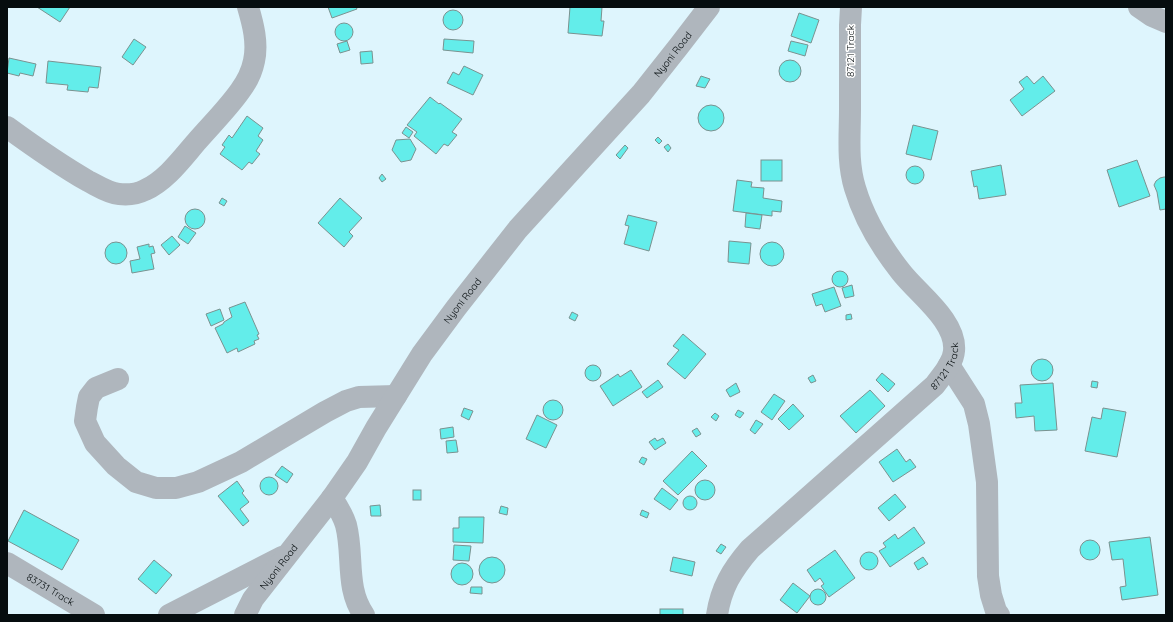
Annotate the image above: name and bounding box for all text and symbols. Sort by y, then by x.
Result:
street label: 87121 Track [844,25,857,77]
street label: Nyoni Road [650,29,694,80]
street label: Nyoni Road [440,275,484,326]
street label: 87121 Track [928,342,961,393]
street label: Nyoni Road [256,541,300,592]
street label: 83731 Track [25,570,77,608]

